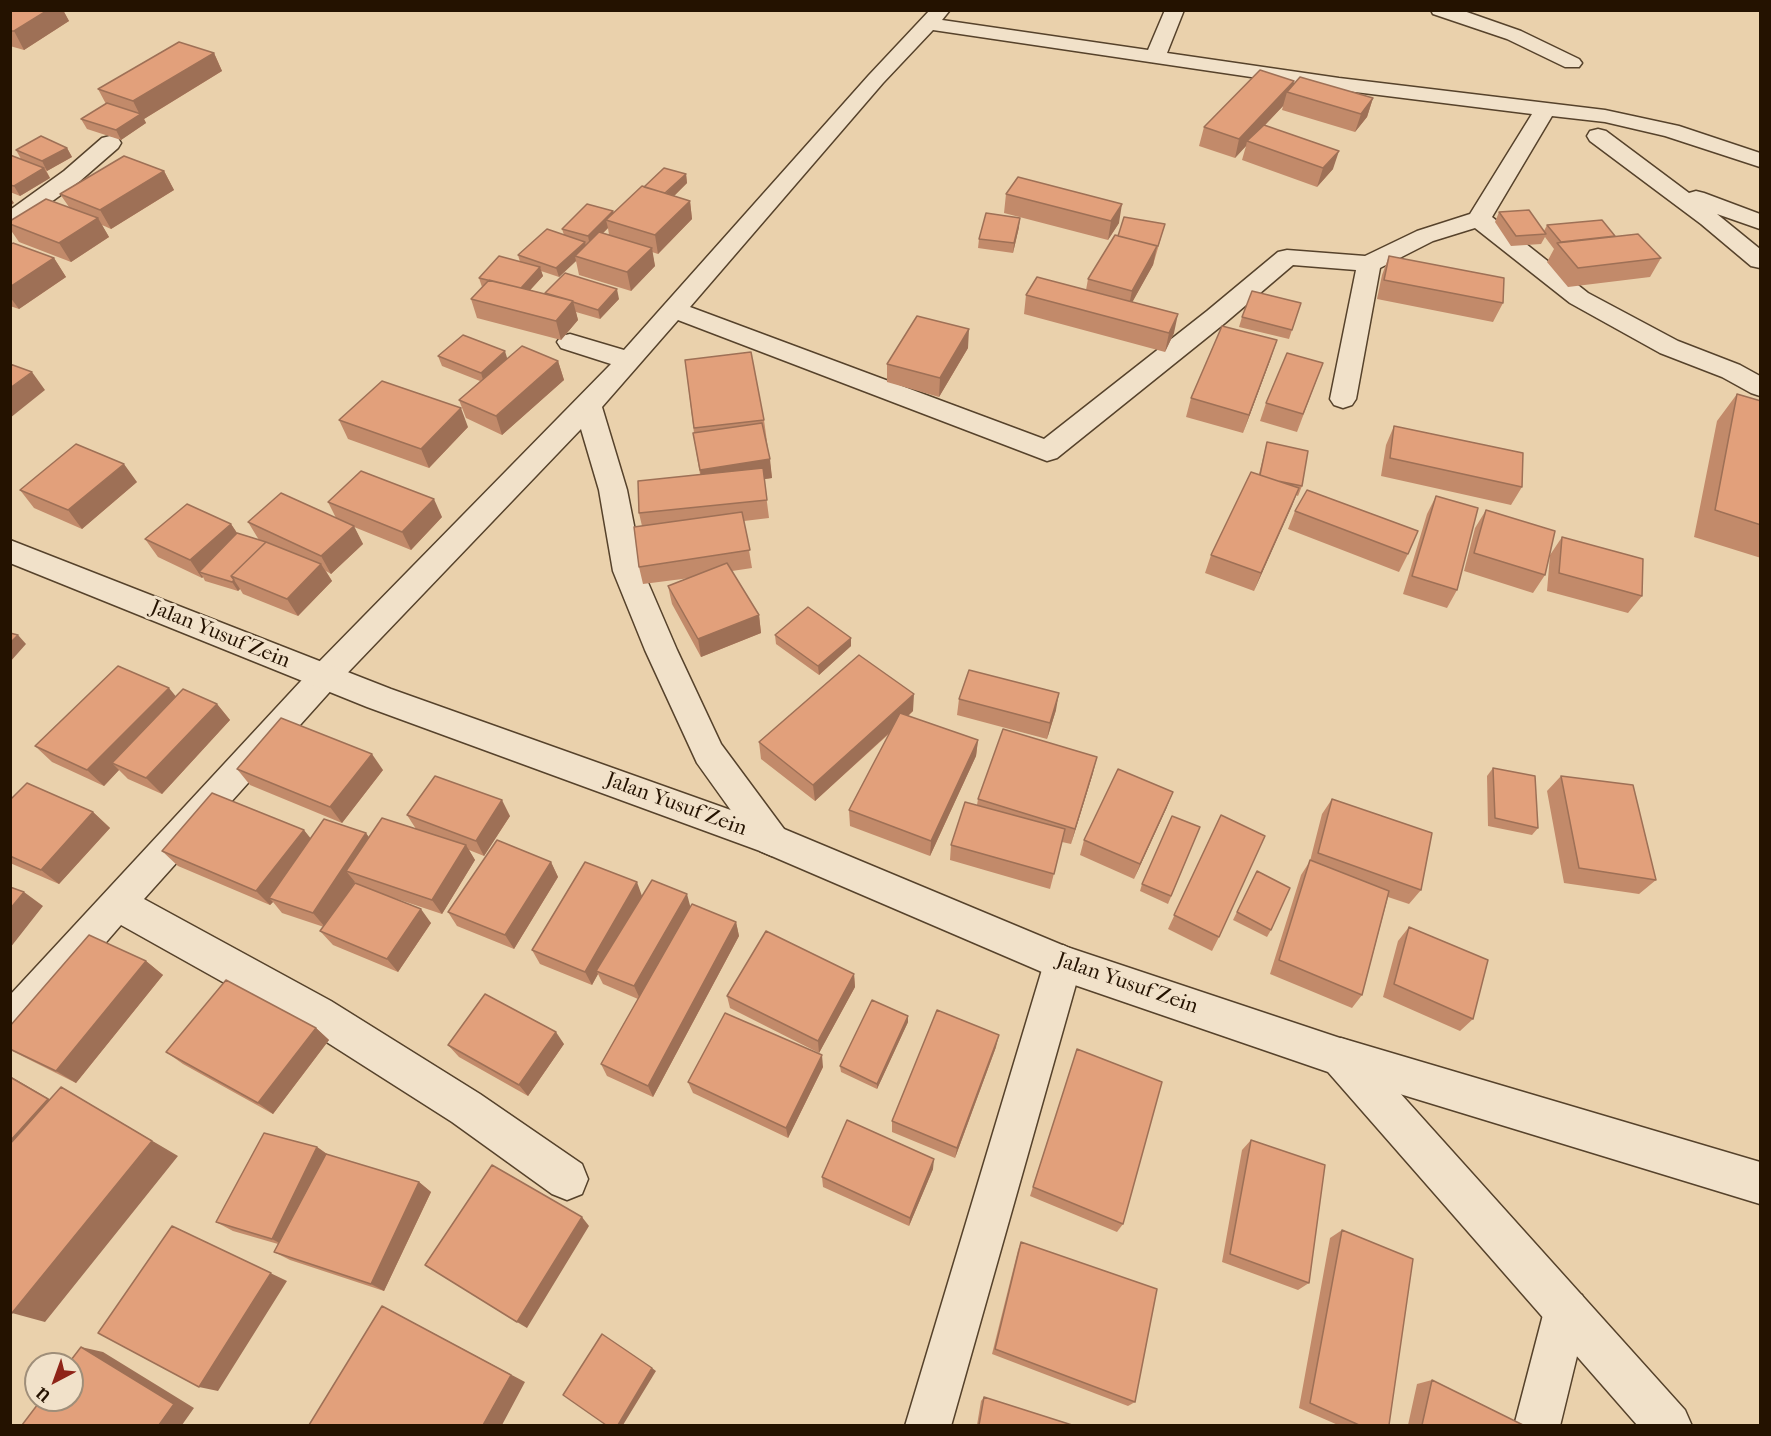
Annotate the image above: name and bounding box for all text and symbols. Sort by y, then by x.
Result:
street label: Jalan Yusuf Zein [147,596,293,674]
street label: Jalan Yusuf Zein [602,768,750,842]
street label: Jalan Yusuf Zein [1053,948,1201,1020]
north arrow [24,1352,84,1412]
text: U [32,1383,54,1406]

